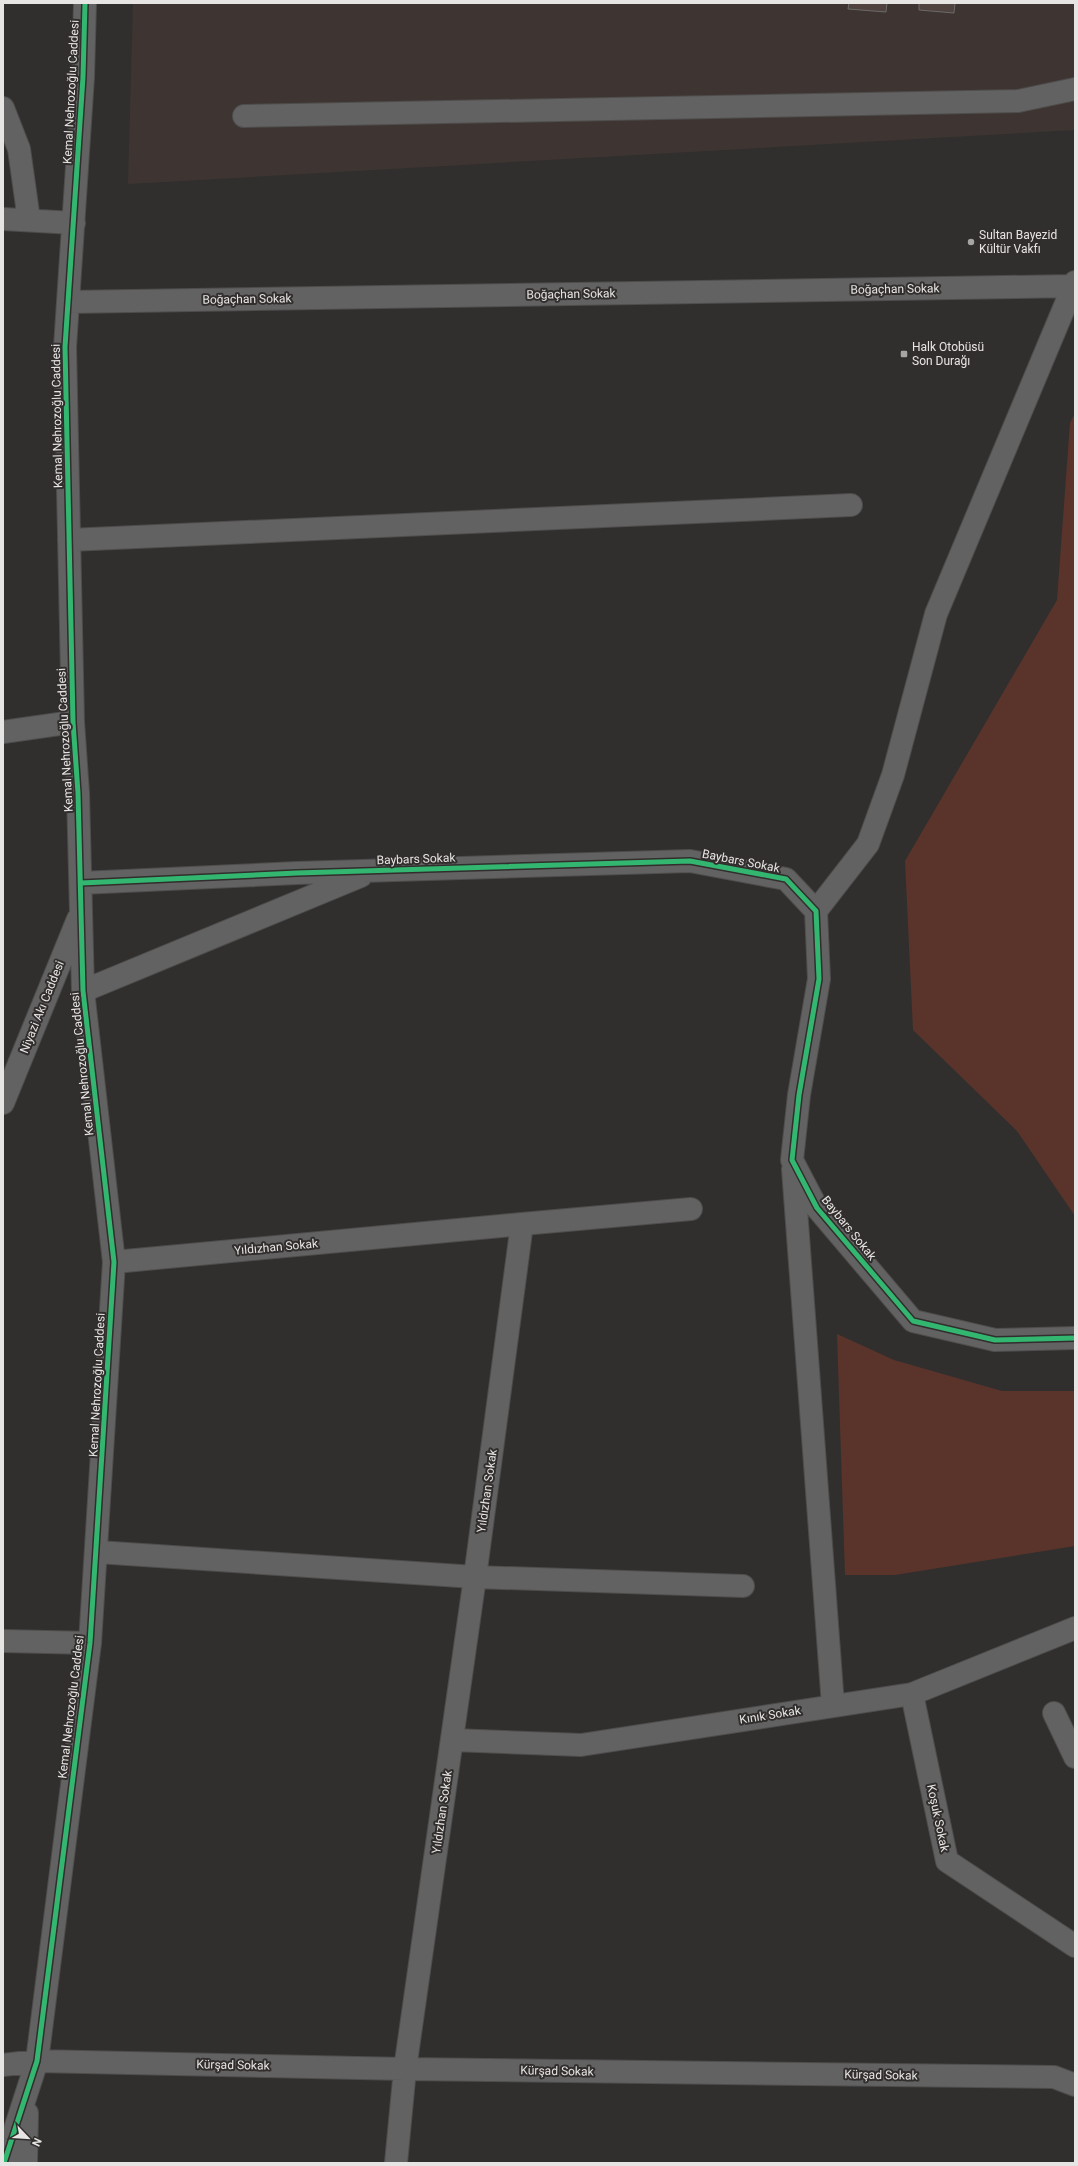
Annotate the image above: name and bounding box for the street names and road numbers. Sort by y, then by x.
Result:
street label: Kemal Nehrozoğlu Caddesi [60,20,82,164]
street label: Boğaçhan Sokak [850,281,941,297]
street label: Boğaçhan Sokak [526,286,617,302]
street label: Boğaçhan Sokak [202,291,293,307]
street label: Kemal Nehrozoğlu Caddesi [49,344,65,488]
street label: Kemal Nehrozoğlu Caddesi [54,668,76,812]
street label: Baybars Sokak [701,847,782,876]
street label: Baybars Sokak [376,851,457,867]
street label: Niyazi Akı Caddesi [17,959,67,1055]
street label: Kemal Nehrozoğlu Caddesi [67,991,96,1136]
street label: Baybars Sokak [819,1193,880,1264]
street label: Yıldızhan Sokak [233,1236,319,1258]
street label: Kemal Nehrozoğlu Caddesi [86,1313,108,1457]
street label: Yıldızhan Sokak [474,1447,500,1534]
street label: Kemal Nehrozoğlu Caddesi [55,1634,87,1779]
street label: Kınık Sokak [738,1703,803,1727]
street label: Yıldızhan Sokak [429,1768,455,1855]
street label: Koşuk Sokak [924,1783,952,1854]
street label: Kürşad Sokak [196,2057,271,2073]
street label: Kürşad Sokak [520,2063,595,2079]
street label: Kürşad Sokak [844,2067,919,2083]

